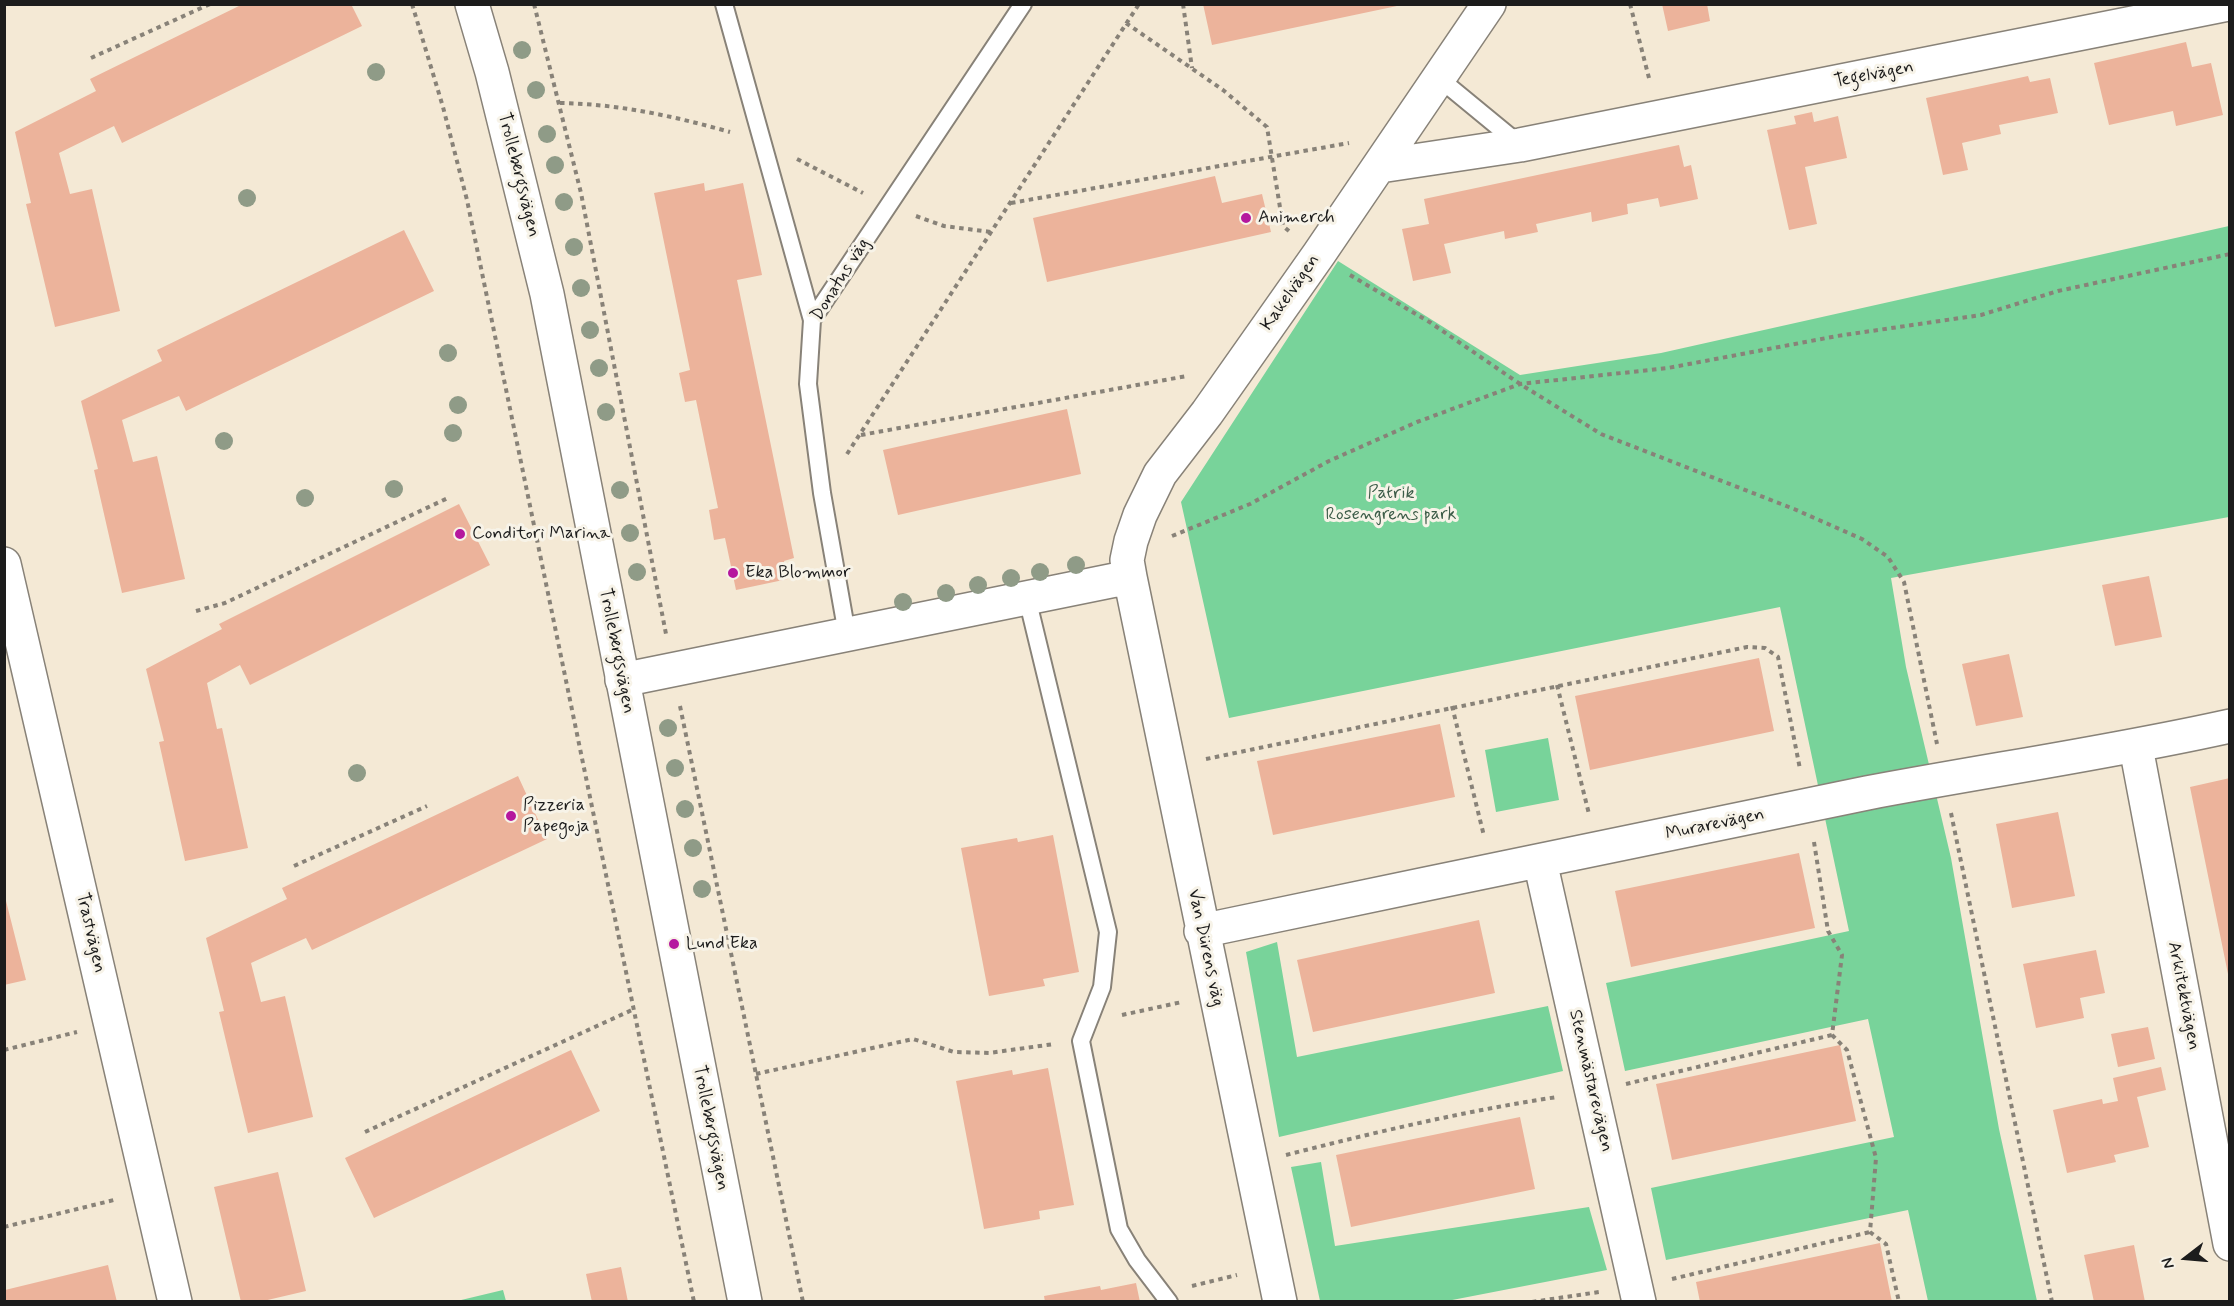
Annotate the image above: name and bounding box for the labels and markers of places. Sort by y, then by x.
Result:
place label: Animerch [1258,207,1335,229]
marker: Animerch [1239,211,1253,225]
place label: Conditori Marina [472,523,610,545]
marker: Conditori Marina [453,527,467,541]
place label: Eka Blommor [745,562,850,584]
marker: Eka Blommor [726,566,740,580]
place label: Pizzeria Papegoja [523,795,589,838]
marker: Pizzeria Papegoja [504,809,518,823]
place label: Lund Eka [686,933,758,955]
marker: Lund Eka [667,937,681,951]

